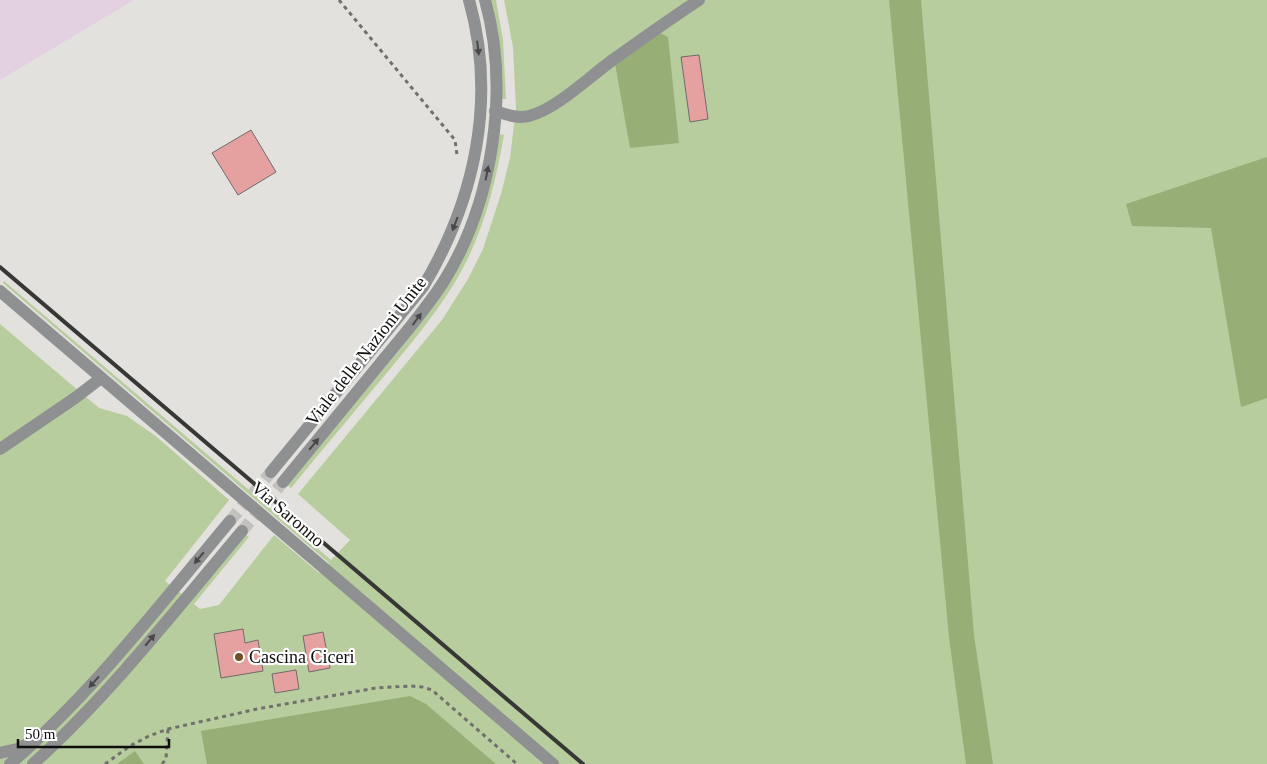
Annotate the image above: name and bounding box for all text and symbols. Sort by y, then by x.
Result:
one-way arrow [474,40,482,56]
one-way arrow [483,165,491,181]
one-way arrow [450,217,458,231]
street label: Viale delle Nazioni Unite [302,273,430,429]
one-way arrow [412,312,422,325]
one-way arrow [308,439,320,451]
street label: Via Saronno [248,477,328,551]
one-way arrow [193,552,204,565]
one-way arrow [145,634,156,647]
place label: Cascina Ciceri [249,647,354,667]
marker: Cascina Ciceri [233,651,245,663]
one-way arrow [88,676,100,688]
scale bar [18,716,169,748]
text: 50 m [25,726,56,742]

